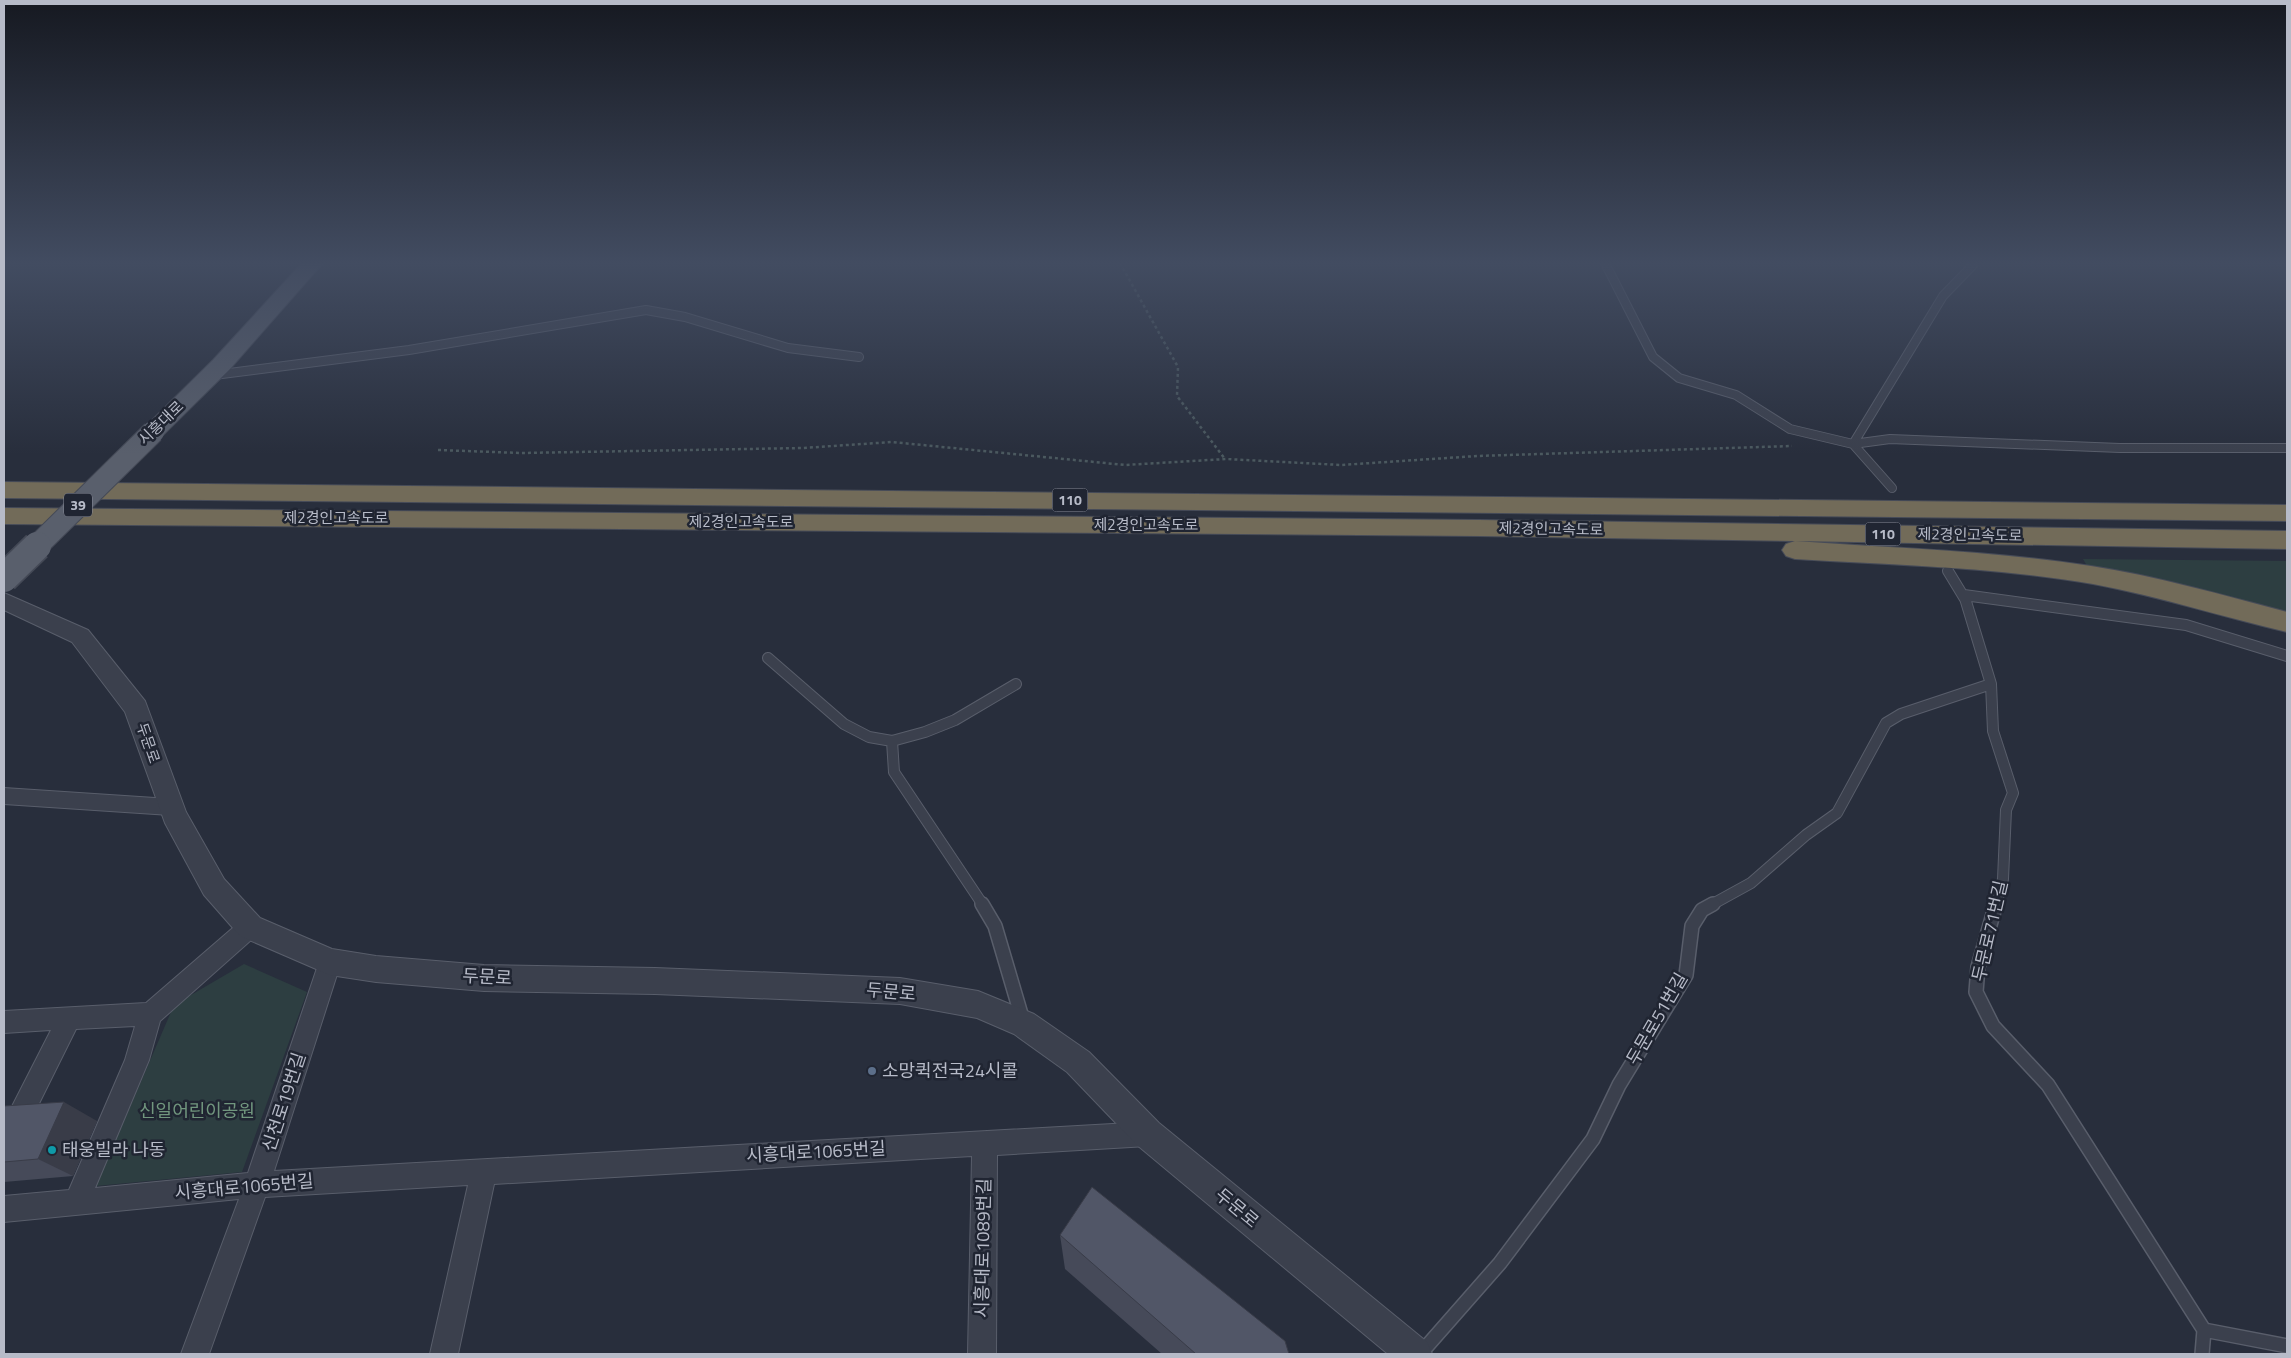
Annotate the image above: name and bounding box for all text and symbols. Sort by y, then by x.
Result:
street label: 시흥대로 [133,395,188,450]
road number: 110 [1052,488,1088,512]
road number: 39 [64,494,92,516]
street label: 제2경인고속도로 [283,506,389,529]
street label: 제2경인고속도로 [688,510,794,533]
street label: 제2경인고속도로 [1093,513,1199,536]
street label: 제2경인고속도로 [1498,516,1604,541]
road number: 110 [1866,522,1900,546]
street label: 제2경인고속도로 [1917,522,2023,547]
street label: 두문로 [131,720,166,766]
street label: 두문로71번길 [1965,878,2014,984]
street label: 두문로 [462,962,513,991]
street label: 두문로51번길 [1619,967,1694,1070]
street label: 두문로 [865,976,917,1007]
street label: 신천로19번길 [255,1049,312,1155]
place label: 소망퀵전국24시콜 [882,1057,1018,1084]
marker: 소망퀵전국24시콜 [866,1065,878,1077]
park label: 신일어린이공원 [139,1097,255,1124]
street label: 시흥대로1065번길 [746,1134,886,1169]
place label: 태웅빌라 나동 [62,1136,165,1163]
marker: 태웅빌라 나동 [46,1144,58,1156]
street label: 시흥대로1065번길 [173,1167,315,1206]
street label: 시흥대로1089번길 [968,1178,997,1318]
street label: 두문로 [1210,1181,1265,1234]

